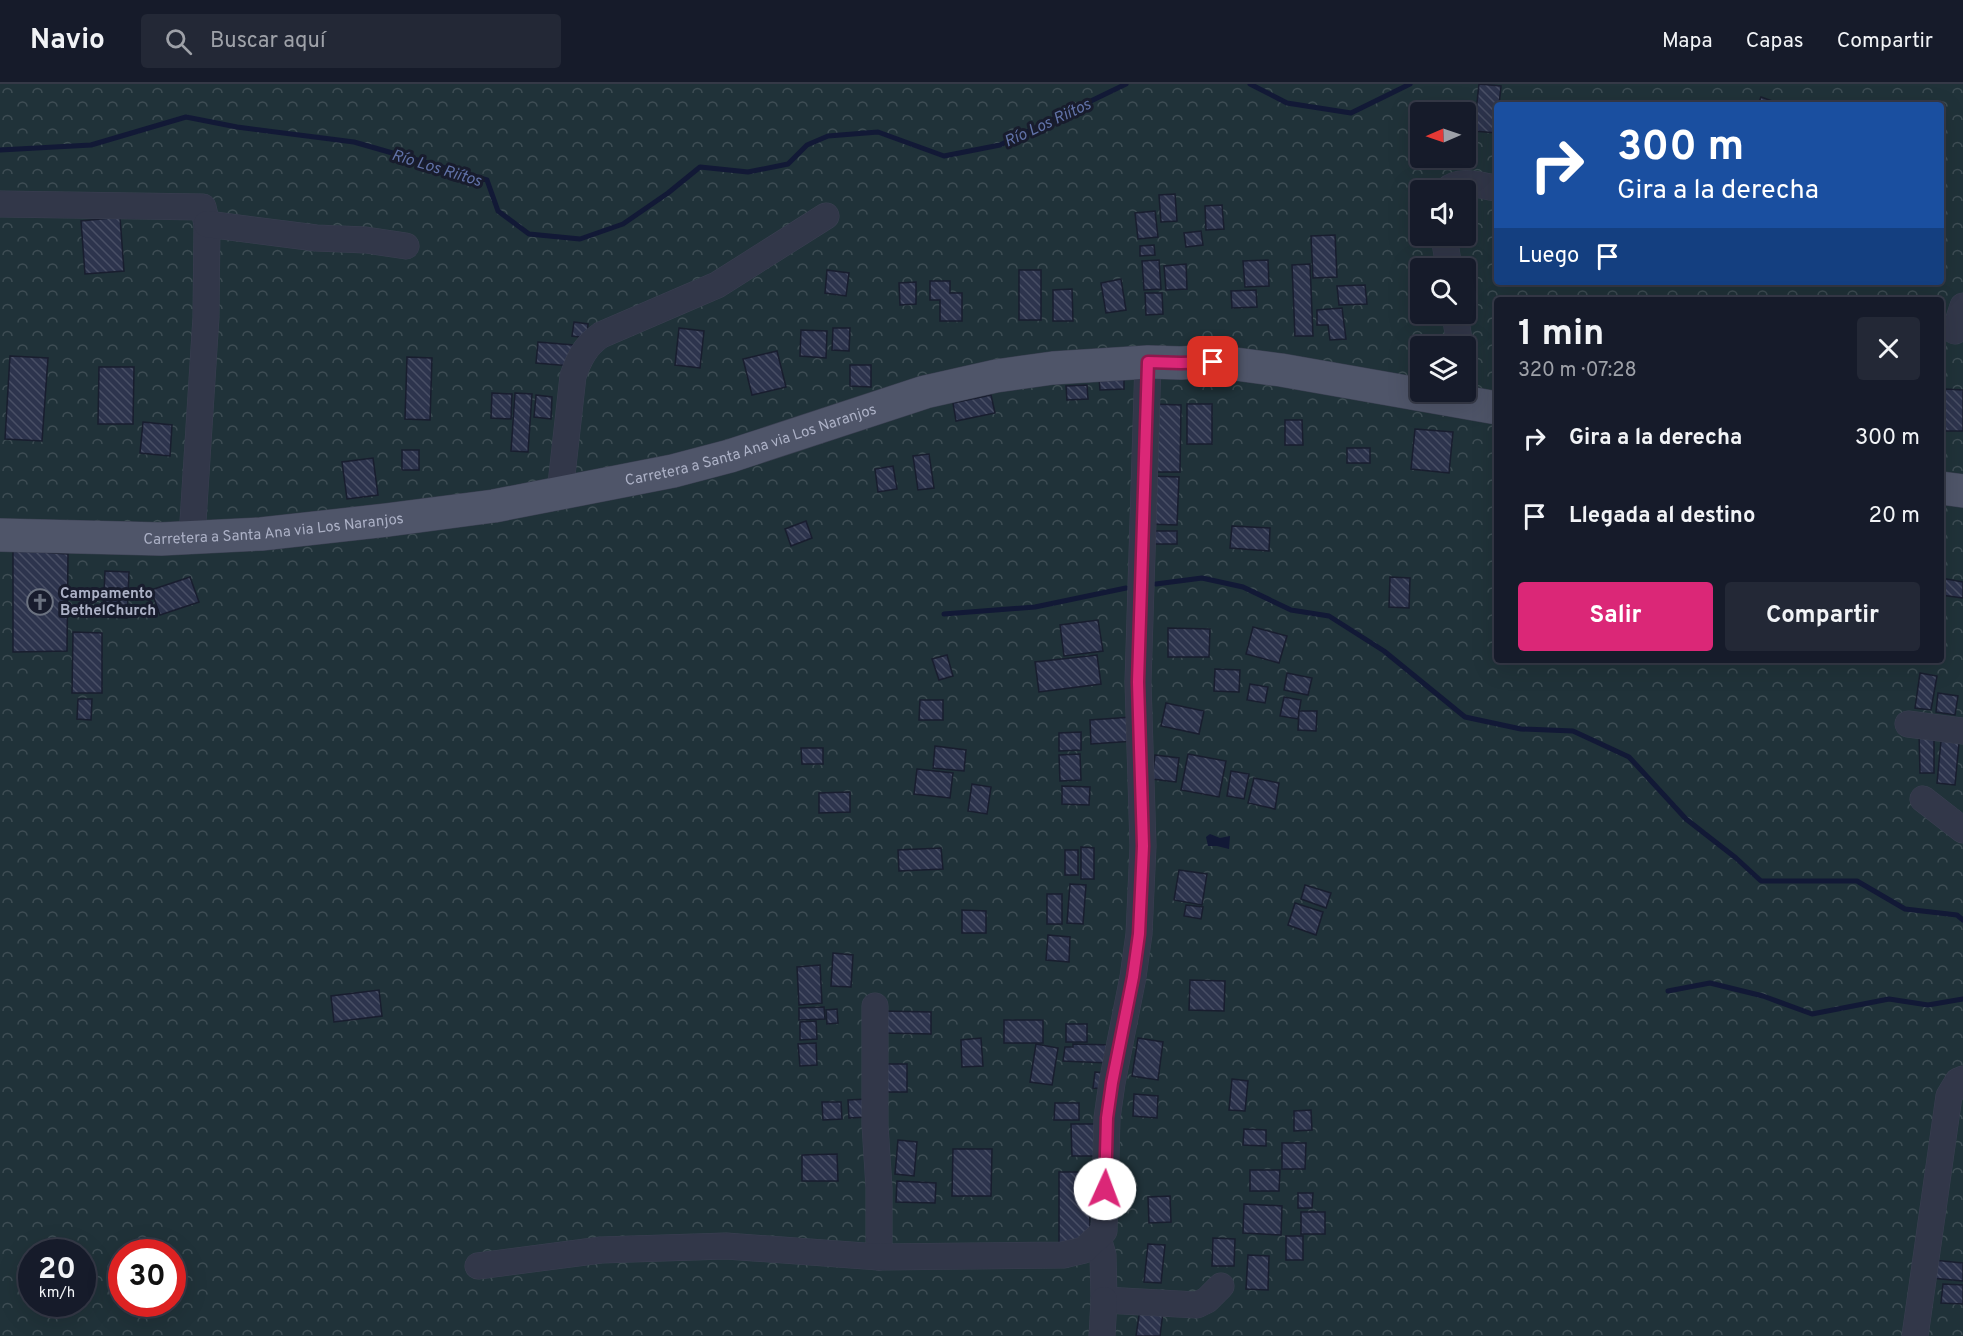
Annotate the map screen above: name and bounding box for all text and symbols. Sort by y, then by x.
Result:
search box [141,14,561,68]
text: Navio [30,23,105,59]
icon: search [162,25,195,58]
text: Buscar aquí [210,28,325,55]
text: Mapa [1662,28,1713,55]
text: Capas [1746,28,1804,55]
text: Compartir [1837,28,1933,55]
water label: Río Los Riítos [1001,95,1095,153]
north arrow [1410,102,1476,168]
map controls [1410,102,1476,402]
text: 300 m [1617,122,1744,175]
icon: right [1518,126,1596,204]
water label: Río Los Riítos [389,146,485,192]
text: Gira a la derecha [1617,174,1819,208]
button: sound [1410,180,1476,246]
icon: arrive [1591,240,1624,273]
text: Luego [1518,243,1579,270]
button: search [1410,258,1476,324]
text: 1 min [1518,312,1604,358]
button: close [1857,317,1920,380]
pin [1187,336,1238,387]
button: layers [1410,336,1476,402]
icon: arrive [1196,345,1229,378]
text: 320 m · 07:28 [1518,358,1637,384]
street label: Carretera a Santa Ana via Los Naranjos [624,401,879,491]
icon: right [1518,422,1551,455]
text: Gira a la derecha [1569,425,1742,452]
text: 300 m [1855,425,1920,452]
icon: arrive [1518,500,1551,533]
text: Llegada al destino [1569,503,1755,530]
text: 20 m [1869,503,1920,530]
street label: Carretera a Santa Ana via Los Naranjos [143,510,405,550]
button: Salir [1518,582,1713,651]
button: Compartir [1725,582,1920,651]
place label: Campamento BethelChurch [60,585,156,621]
church icon: Campamento BethelChurch [25,587,55,617]
position arrow [1073,1157,1137,1221]
speed limit sign: 30 [108,1239,186,1317]
text: 20 [38,1252,76,1289]
text: km/h [39,1284,75,1303]

